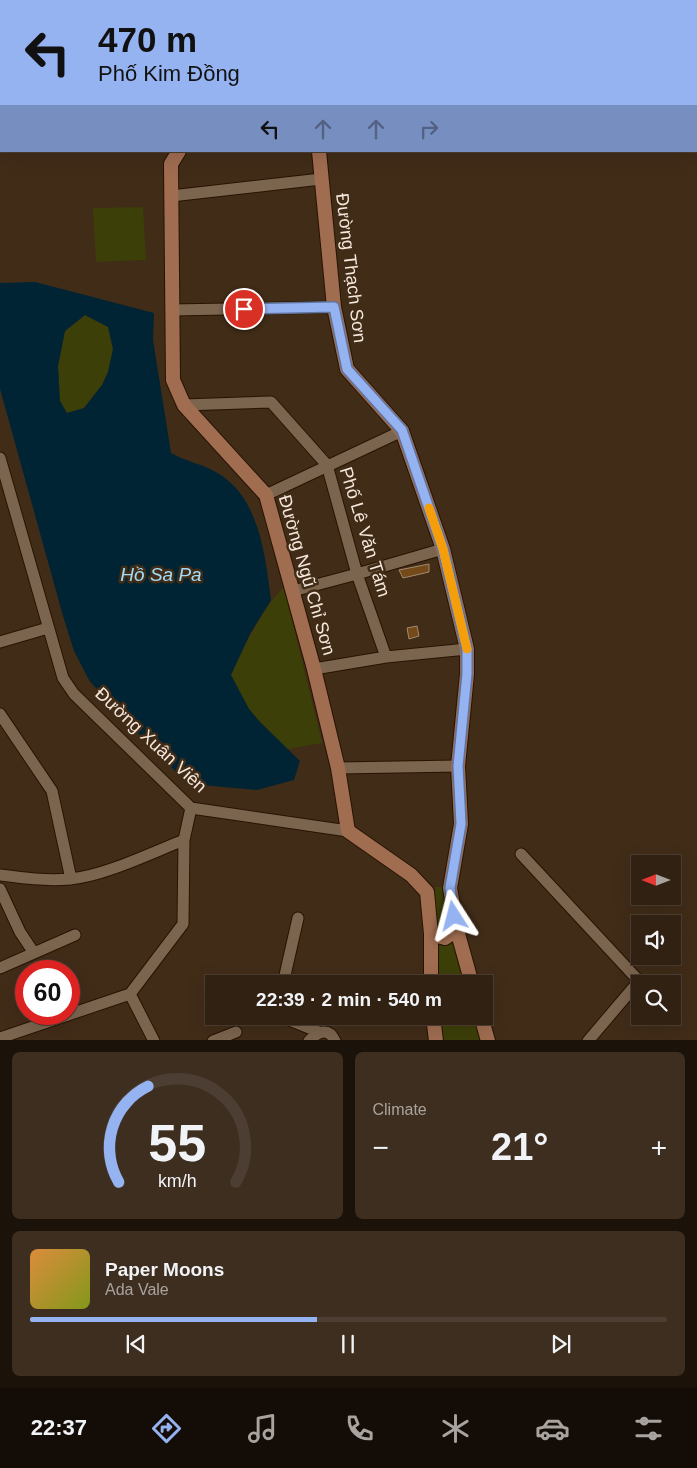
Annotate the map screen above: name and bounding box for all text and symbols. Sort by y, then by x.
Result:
icon: left [15,20,80,85]
text: 470 m [98,20,197,59]
text: Phố Kim Đồng [98,61,240,86]
icon: left [256,115,284,143]
icon: ahead [309,115,337,143]
icon: ahead [362,115,390,143]
icon: right [415,115,443,143]
street label: Đường Thạch Sơn [332,192,370,344]
pin [223,288,265,330]
icon: arrive [230,295,258,323]
street label: Phố Lê Văn Tám [336,465,394,599]
street label: Đường Ngũ Chỉ Sơn [275,493,339,657]
water label: Hồ Sa Pa [120,564,202,585]
street label: Đường Xuân Viên [91,683,211,797]
north arrow [631,855,681,905]
map controls [631,855,681,1025]
position arrow [427,889,479,941]
button: sound [631,915,681,965]
speed limit sign: 60 [15,960,80,1025]
button: search [631,975,681,1025]
text: 22:39 · 2 min · 540 m [256,989,442,1010]
text: Climate [373,1101,427,1118]
text: 55 [148,1114,206,1172]
text: 21° [491,1126,548,1168]
text: − [373,1132,389,1163]
text: + [651,1132,667,1163]
text: km/h [158,1171,197,1191]
text: Paper Moons [105,1259,224,1280]
text: Ada Vale [105,1281,169,1298]
icon: previous [122,1330,150,1358]
icon: pause [334,1330,362,1358]
icon: next [547,1330,575,1358]
icon: directions [149,1411,184,1446]
icon: music [245,1411,280,1446]
icon: phone [342,1411,377,1446]
icon: climate [438,1411,473,1446]
icon: car [535,1411,570,1446]
icon: filters [631,1411,666,1446]
text: 22:37 [31,1415,87,1440]

